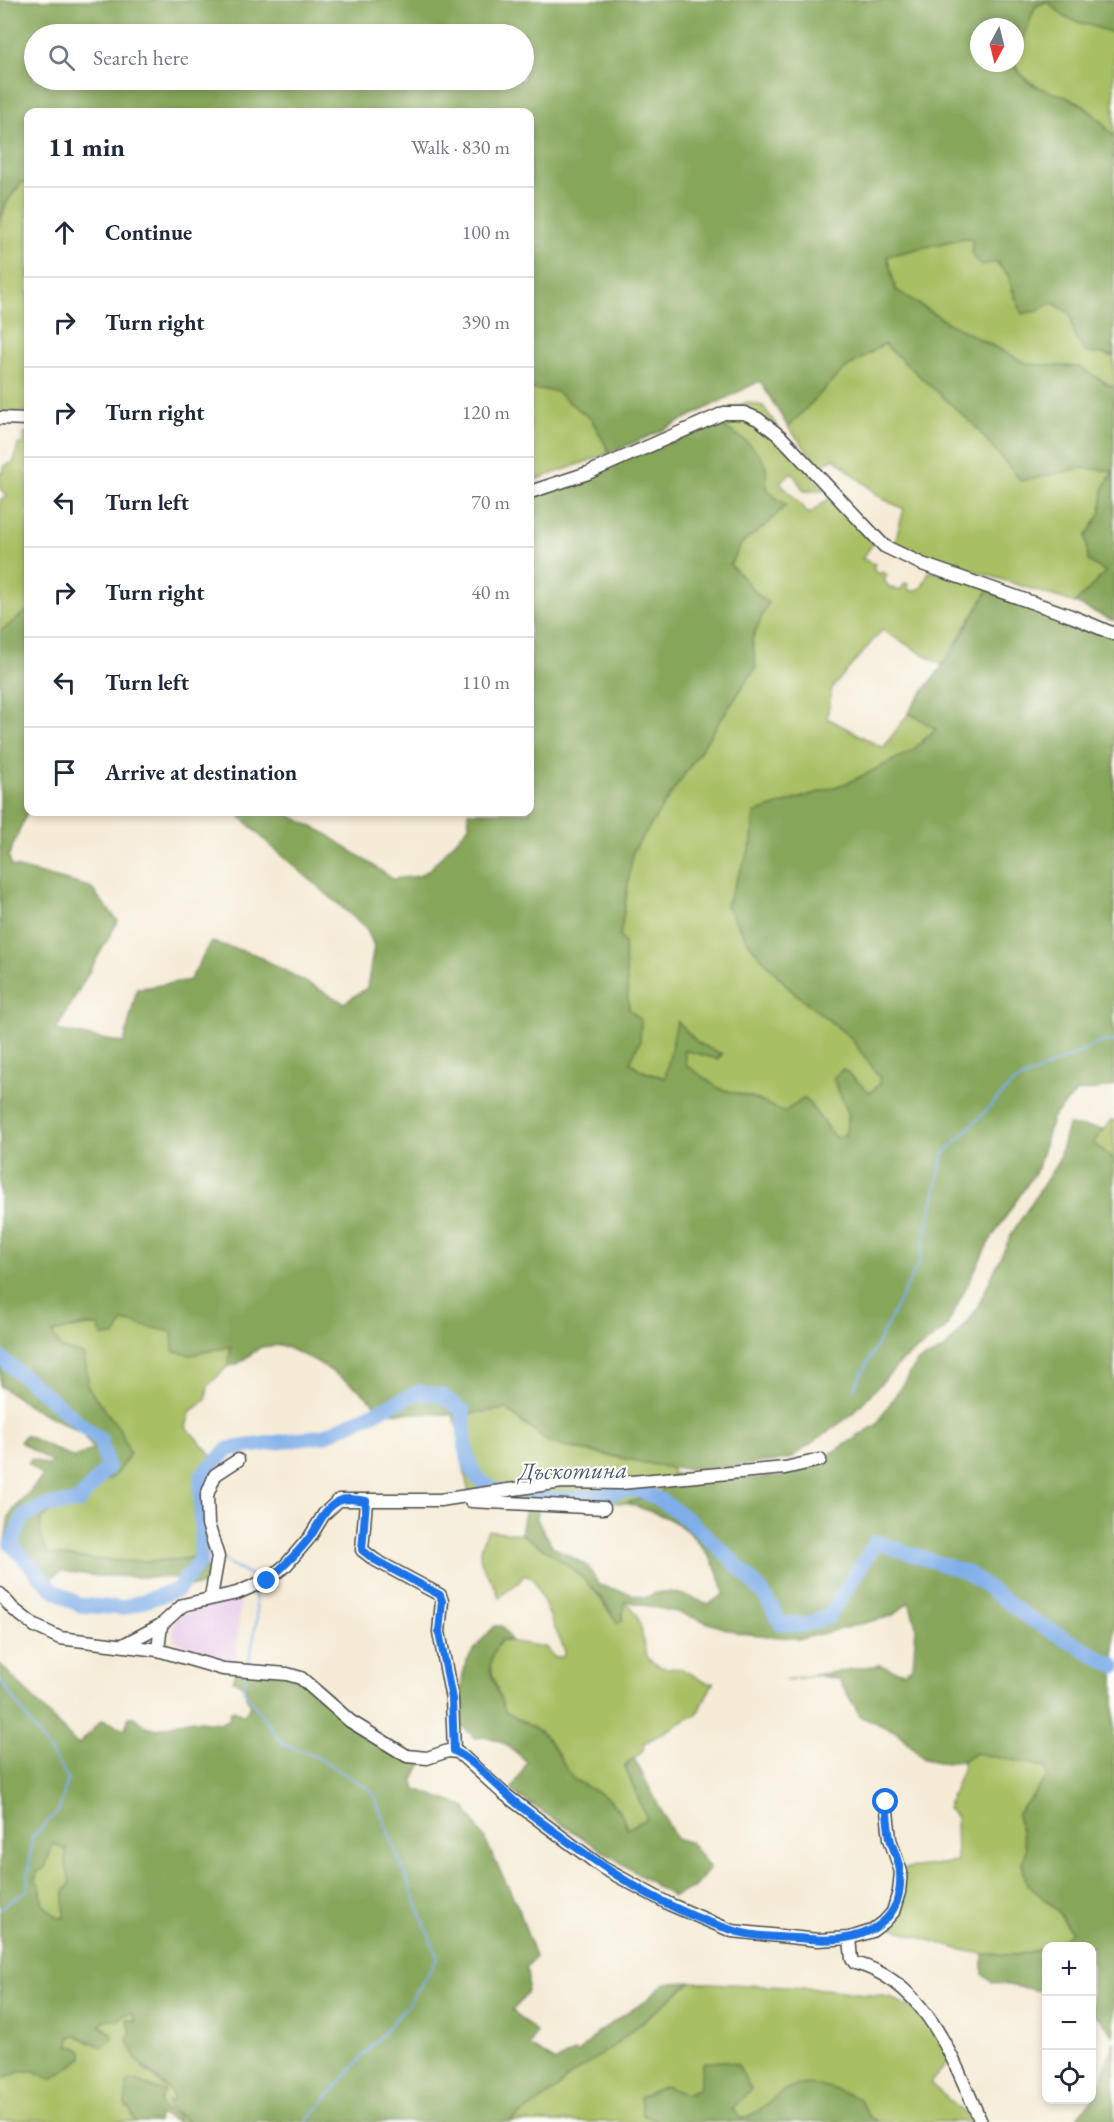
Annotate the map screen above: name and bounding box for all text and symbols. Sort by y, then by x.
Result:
north arrow [970,18,1024,72]
search box [24,24,534,90]
icon: search [45,41,78,74]
text: Search here [93,43,188,72]
text: 11 min [48,130,125,164]
text: Walk · 830 m [411,134,510,160]
icon: ahead [48,216,81,249]
text: Continue [105,218,192,247]
text: 100 m [462,219,510,245]
icon: right [48,306,81,339]
text: Turn right [105,308,204,337]
text: 390 m [462,309,510,335]
icon: right [48,396,81,429]
text: Turn right [105,398,204,427]
text: 120 m [462,399,510,425]
icon: left [48,486,81,519]
text: Turn left [105,488,189,517]
text: 70 m [471,489,510,515]
icon: right [48,576,81,609]
text: Turn right [105,578,204,607]
text: 40 m [471,579,510,605]
icon: left [48,666,81,699]
text: Turn left [105,668,189,697]
text: 110 m [462,669,510,695]
icon: arrive [48,756,81,789]
text: Arrive at destination [105,758,297,787]
water label: Дъскотина [516,1454,628,1486]
route end [253,1567,279,1593]
route start [872,1788,898,1814]
map controls [1042,1942,1096,2104]
button: + [1042,1942,1096,1996]
button: − [1042,1996,1096,2050]
button: locate [1042,2050,1096,2104]

